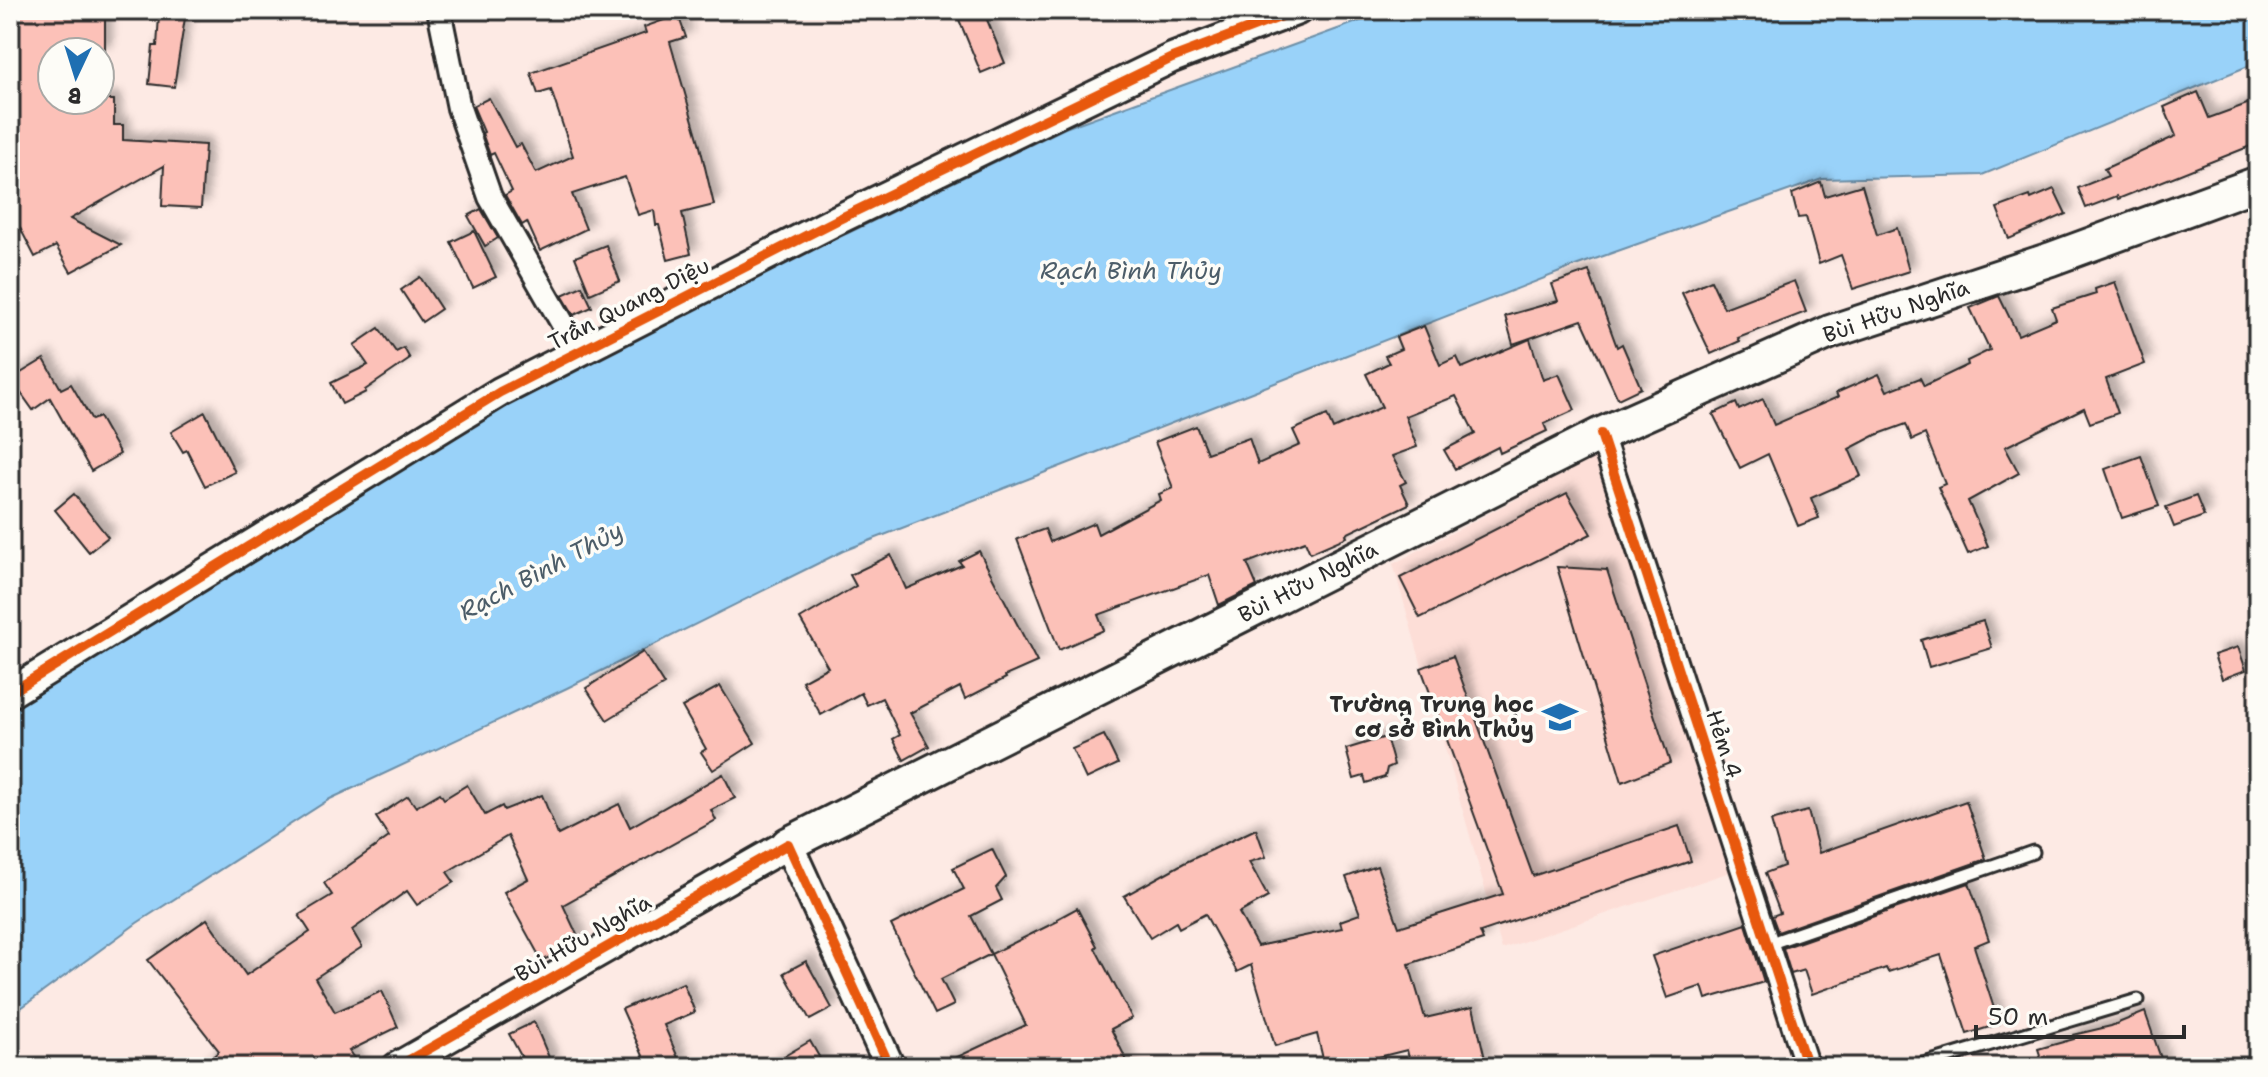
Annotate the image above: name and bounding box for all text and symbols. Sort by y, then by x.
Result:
north arrow [36,36,116,116]
text: B [67,81,82,110]
street label: Trần Quang Diệu [544,251,714,357]
water label: Rạch Bình Thủy [1040,255,1222,287]
street label: Bùi Hữu Nghĩa [1819,272,1973,350]
water label: Rạch Bình Thủy [453,514,629,628]
street label: Bùi Hữu Nghĩa [1233,534,1383,630]
place label: Trường Trung học cơ sở Bình Thủy [1330,690,1534,744]
school or university icon: Trường Trung học cơ sở Bình Thủy [1541,698,1579,736]
street label: Hẻm 4 [1699,706,1749,782]
street label: Bùi Hữu Nghĩa [510,887,657,989]
scale bar [1976,989,2184,1039]
text: 50 m [1988,1001,2048,1033]

